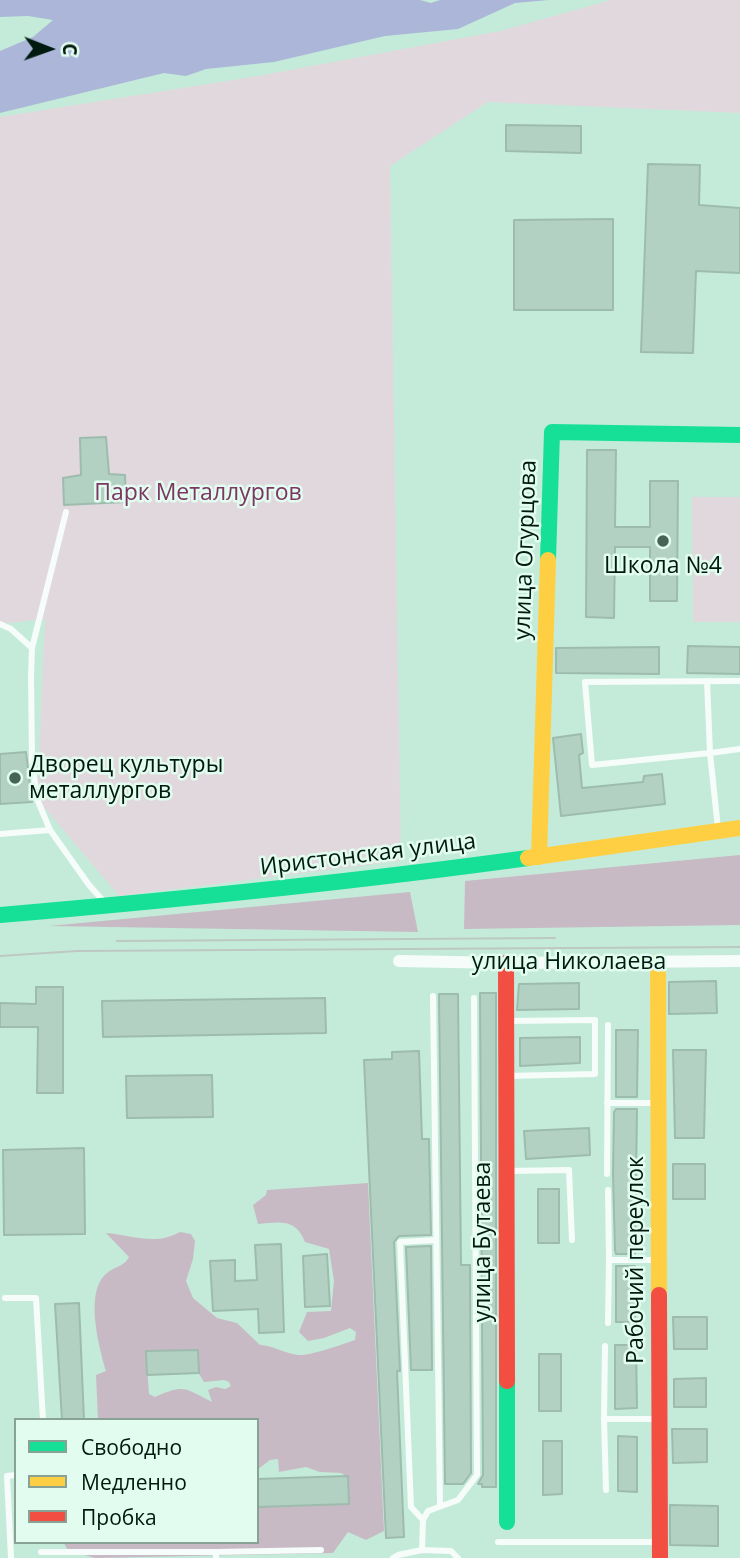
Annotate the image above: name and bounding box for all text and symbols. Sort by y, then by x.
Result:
north arrow [14,14,84,84]
text: С [57,43,83,56]
street label: улица Огурцова [509,460,543,640]
park label: Парк Металлургов [94,479,302,507]
marker: Школа №4 [655,533,671,549]
place label: Школа №4 [604,552,722,580]
place label: Дворец культуры металлургов [29,751,223,805]
marker: Дворец культуры металлургов [7,770,23,786]
street label: Иристонская улица [258,828,478,882]
street label: улица Николаева [472,948,666,976]
street label: Рабочий переулок [622,1156,650,1364]
street label: улица Бутаева [469,1162,497,1322]
legend [14,1418,259,1544]
text: Свободно [81,1433,182,1461]
text: Медленно [81,1468,187,1496]
text: Пробка [81,1503,157,1531]

